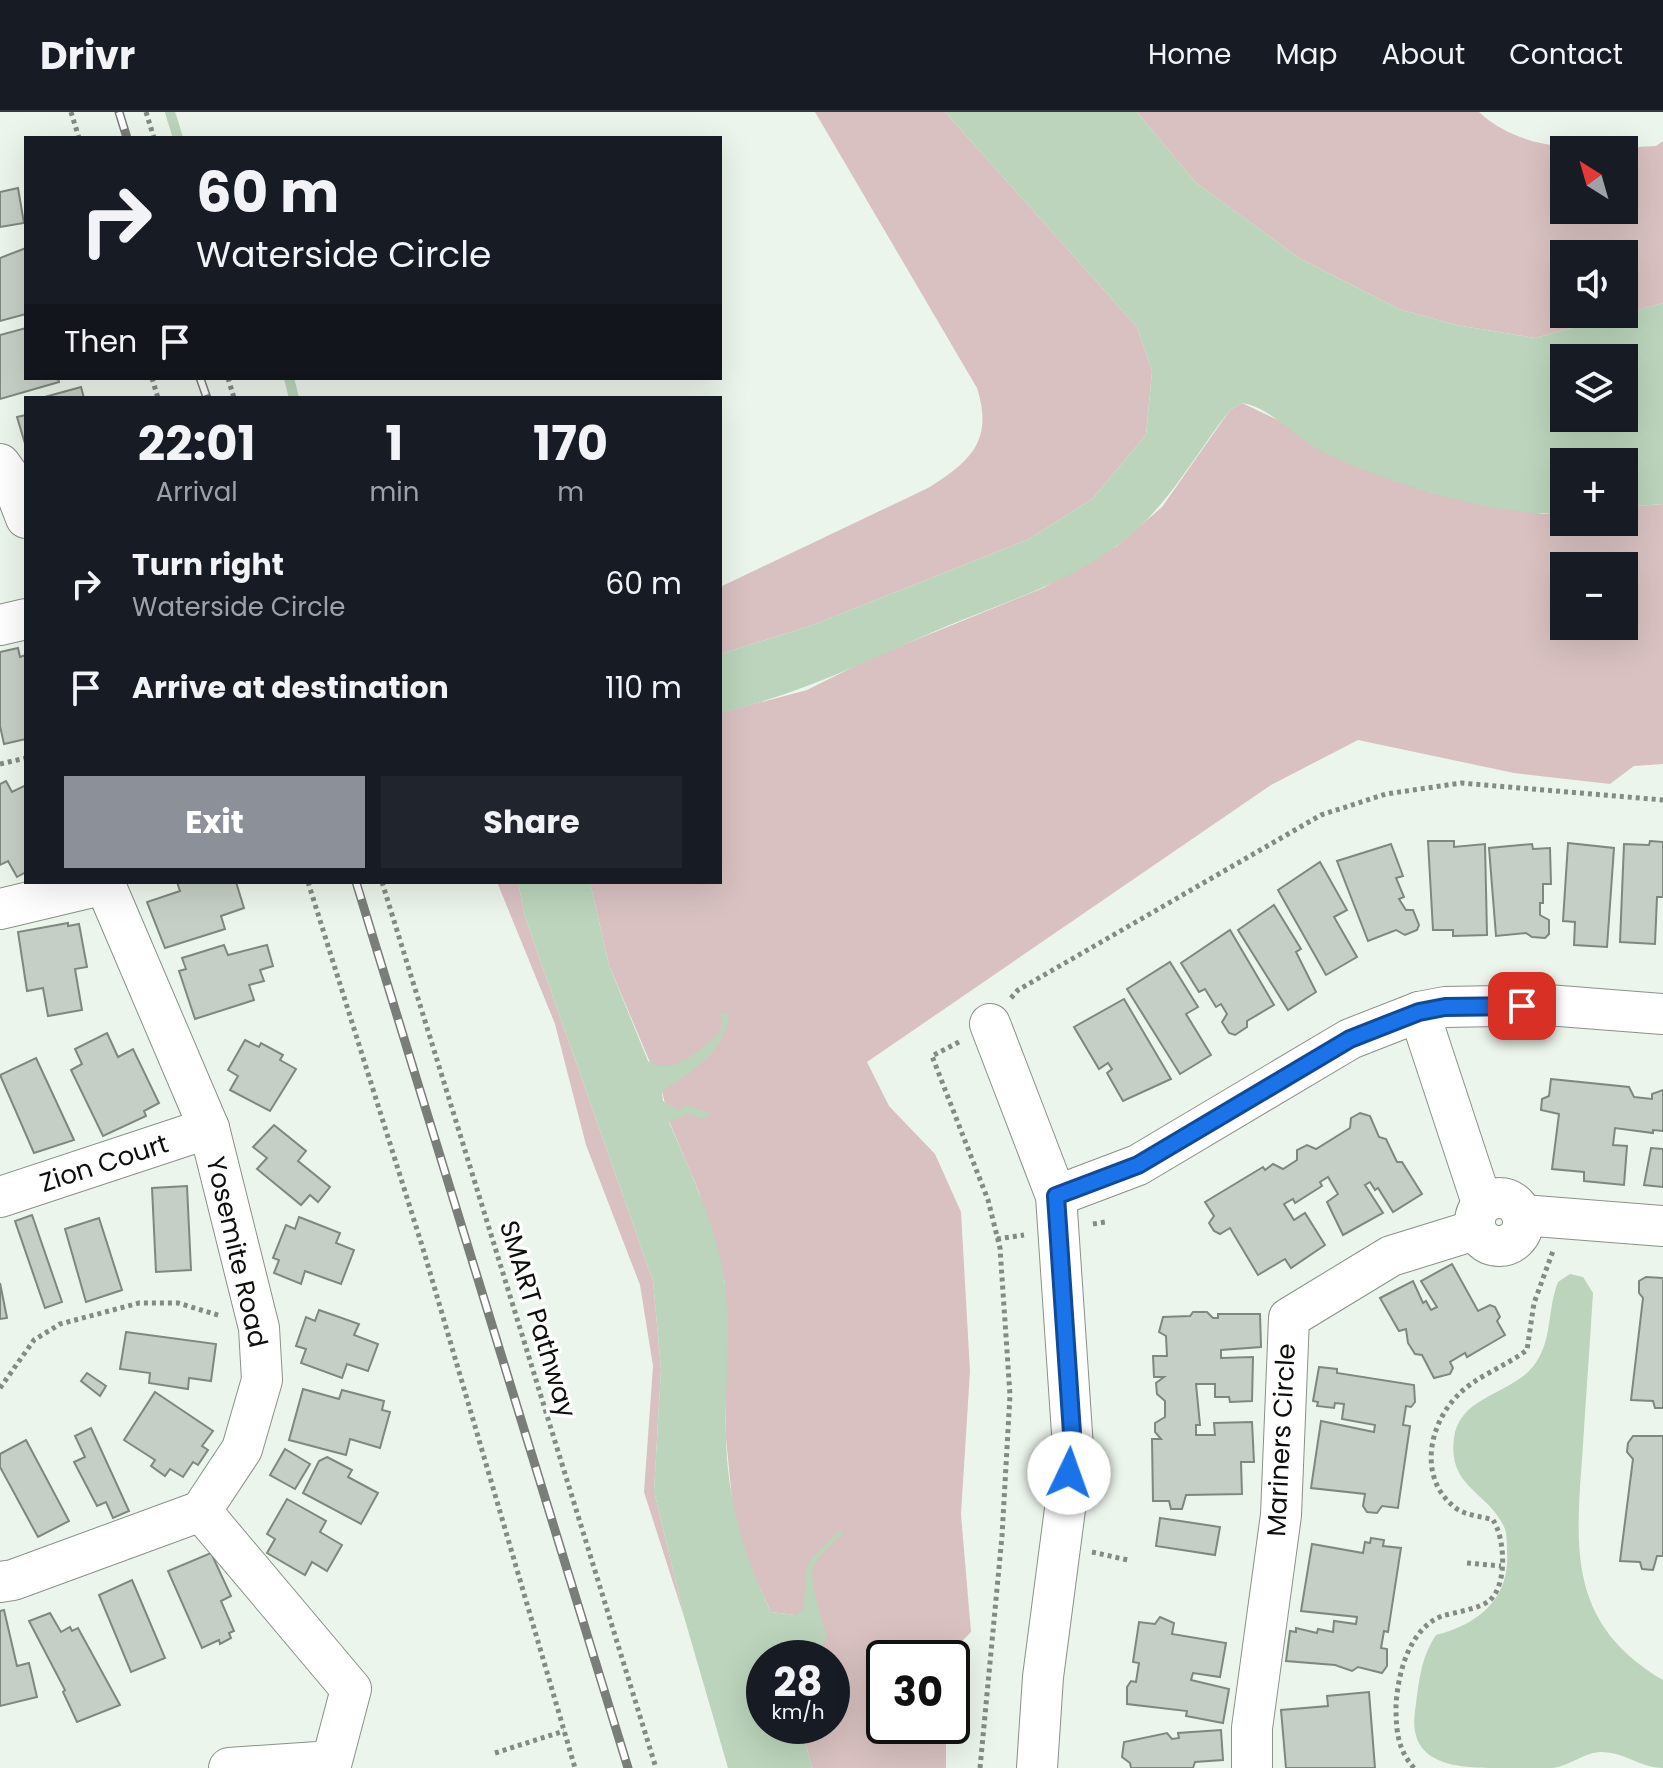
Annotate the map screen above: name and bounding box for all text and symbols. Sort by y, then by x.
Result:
text: Drivr [40,29,135,82]
text: Home [1148,35,1231,74]
text: Map [1275,35,1337,74]
text: About [1381,35,1465,74]
text: Contact [1509,35,1623,74]
north arrow [1550,136,1638,224]
map controls [1550,136,1638,640]
text: 60 m [196,153,339,232]
icon: right [64,168,168,272]
text: Waterside Circle [196,229,491,280]
button: sound [1550,240,1638,328]
text: Then [64,320,137,363]
icon: arrive [153,320,197,364]
button: layers [1550,344,1638,432]
text: 22:01 [138,410,256,477]
text: 1 [385,410,403,477]
text: 170 [533,410,608,477]
button: + [1550,448,1638,536]
text: Arrival [156,474,238,510]
text: min [369,474,419,510]
text: m [557,474,584,510]
text: Turn right [132,543,284,586]
button: − [1550,552,1638,640]
icon: right [64,562,108,606]
text: 60 m [605,562,682,605]
text: Waterside Circle [132,589,345,625]
icon: arrive [64,666,108,710]
text: Arrive at destination [132,666,449,709]
text: 110 m [605,666,682,709]
button: Exit [64,776,365,868]
button: Share [381,776,682,868]
pin [1488,972,1556,1040]
icon: arrive [1500,984,1544,1028]
street label: Zion Court [35,1125,173,1201]
street label: Yosemite Road [198,1153,276,1351]
street label: SMART Pathway [491,1216,585,1422]
street label: Mariners Circle [1258,1342,1304,1538]
position arrow [1027,1431,1111,1515]
speed limit sign: 30 [866,1640,970,1744]
text: 28 [774,1654,822,1710]
text: km/h [771,1698,825,1726]

